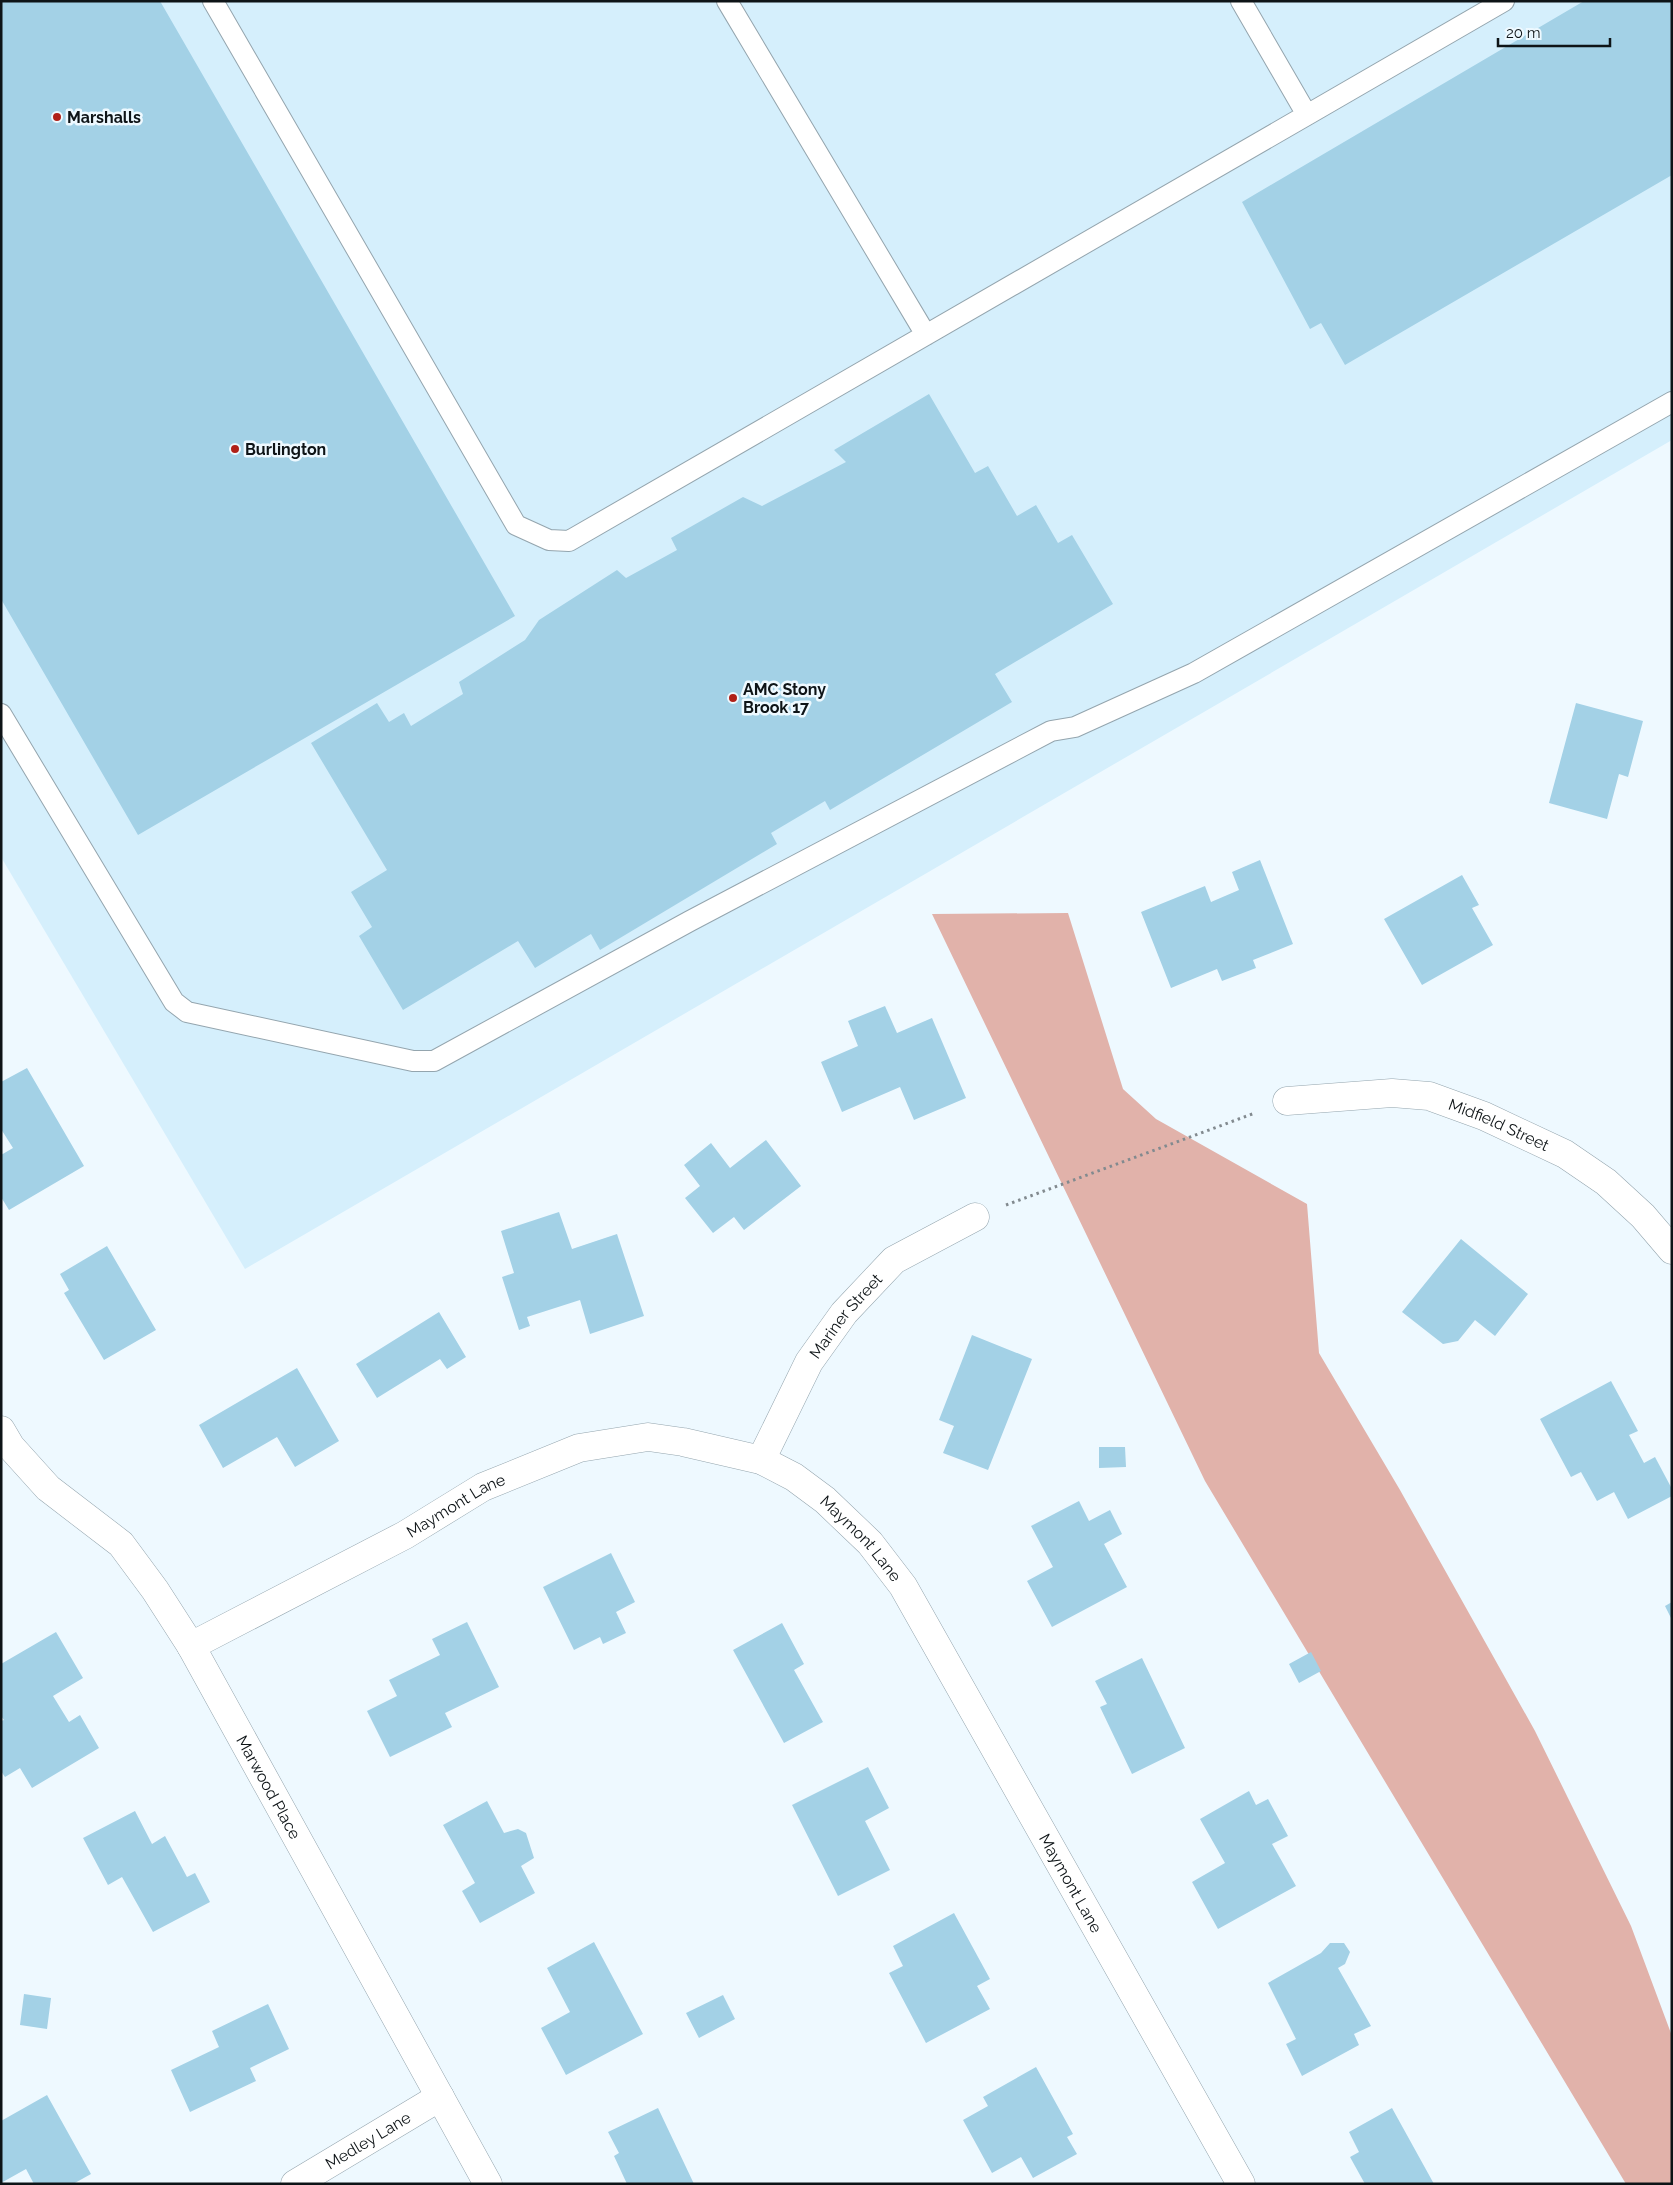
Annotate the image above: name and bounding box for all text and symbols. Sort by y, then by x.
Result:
scale bar [1498,15,1610,47]
text: 20 m [1506,24,1541,42]
place label: Marshalls [67,108,141,127]
marker: Marshalls [51,111,63,123]
place label: Burlington [245,440,326,459]
marker: Burlington [229,443,241,455]
place label: AMC Stony Brook 17 [743,680,826,717]
marker: AMC Stony Brook 17 [727,692,739,704]
street label: Midfield Street [1446,1095,1553,1155]
street label: Mariner Street [806,1269,887,1362]
street label: Maymont Lane [403,1470,508,1542]
street label: Maymont Lane [816,1492,905,1586]
street label: Marwood Place [232,1732,305,1842]
street label: Maymont Lane [1035,1830,1106,1936]
street label: Medley Lane [322,2108,414,2174]

